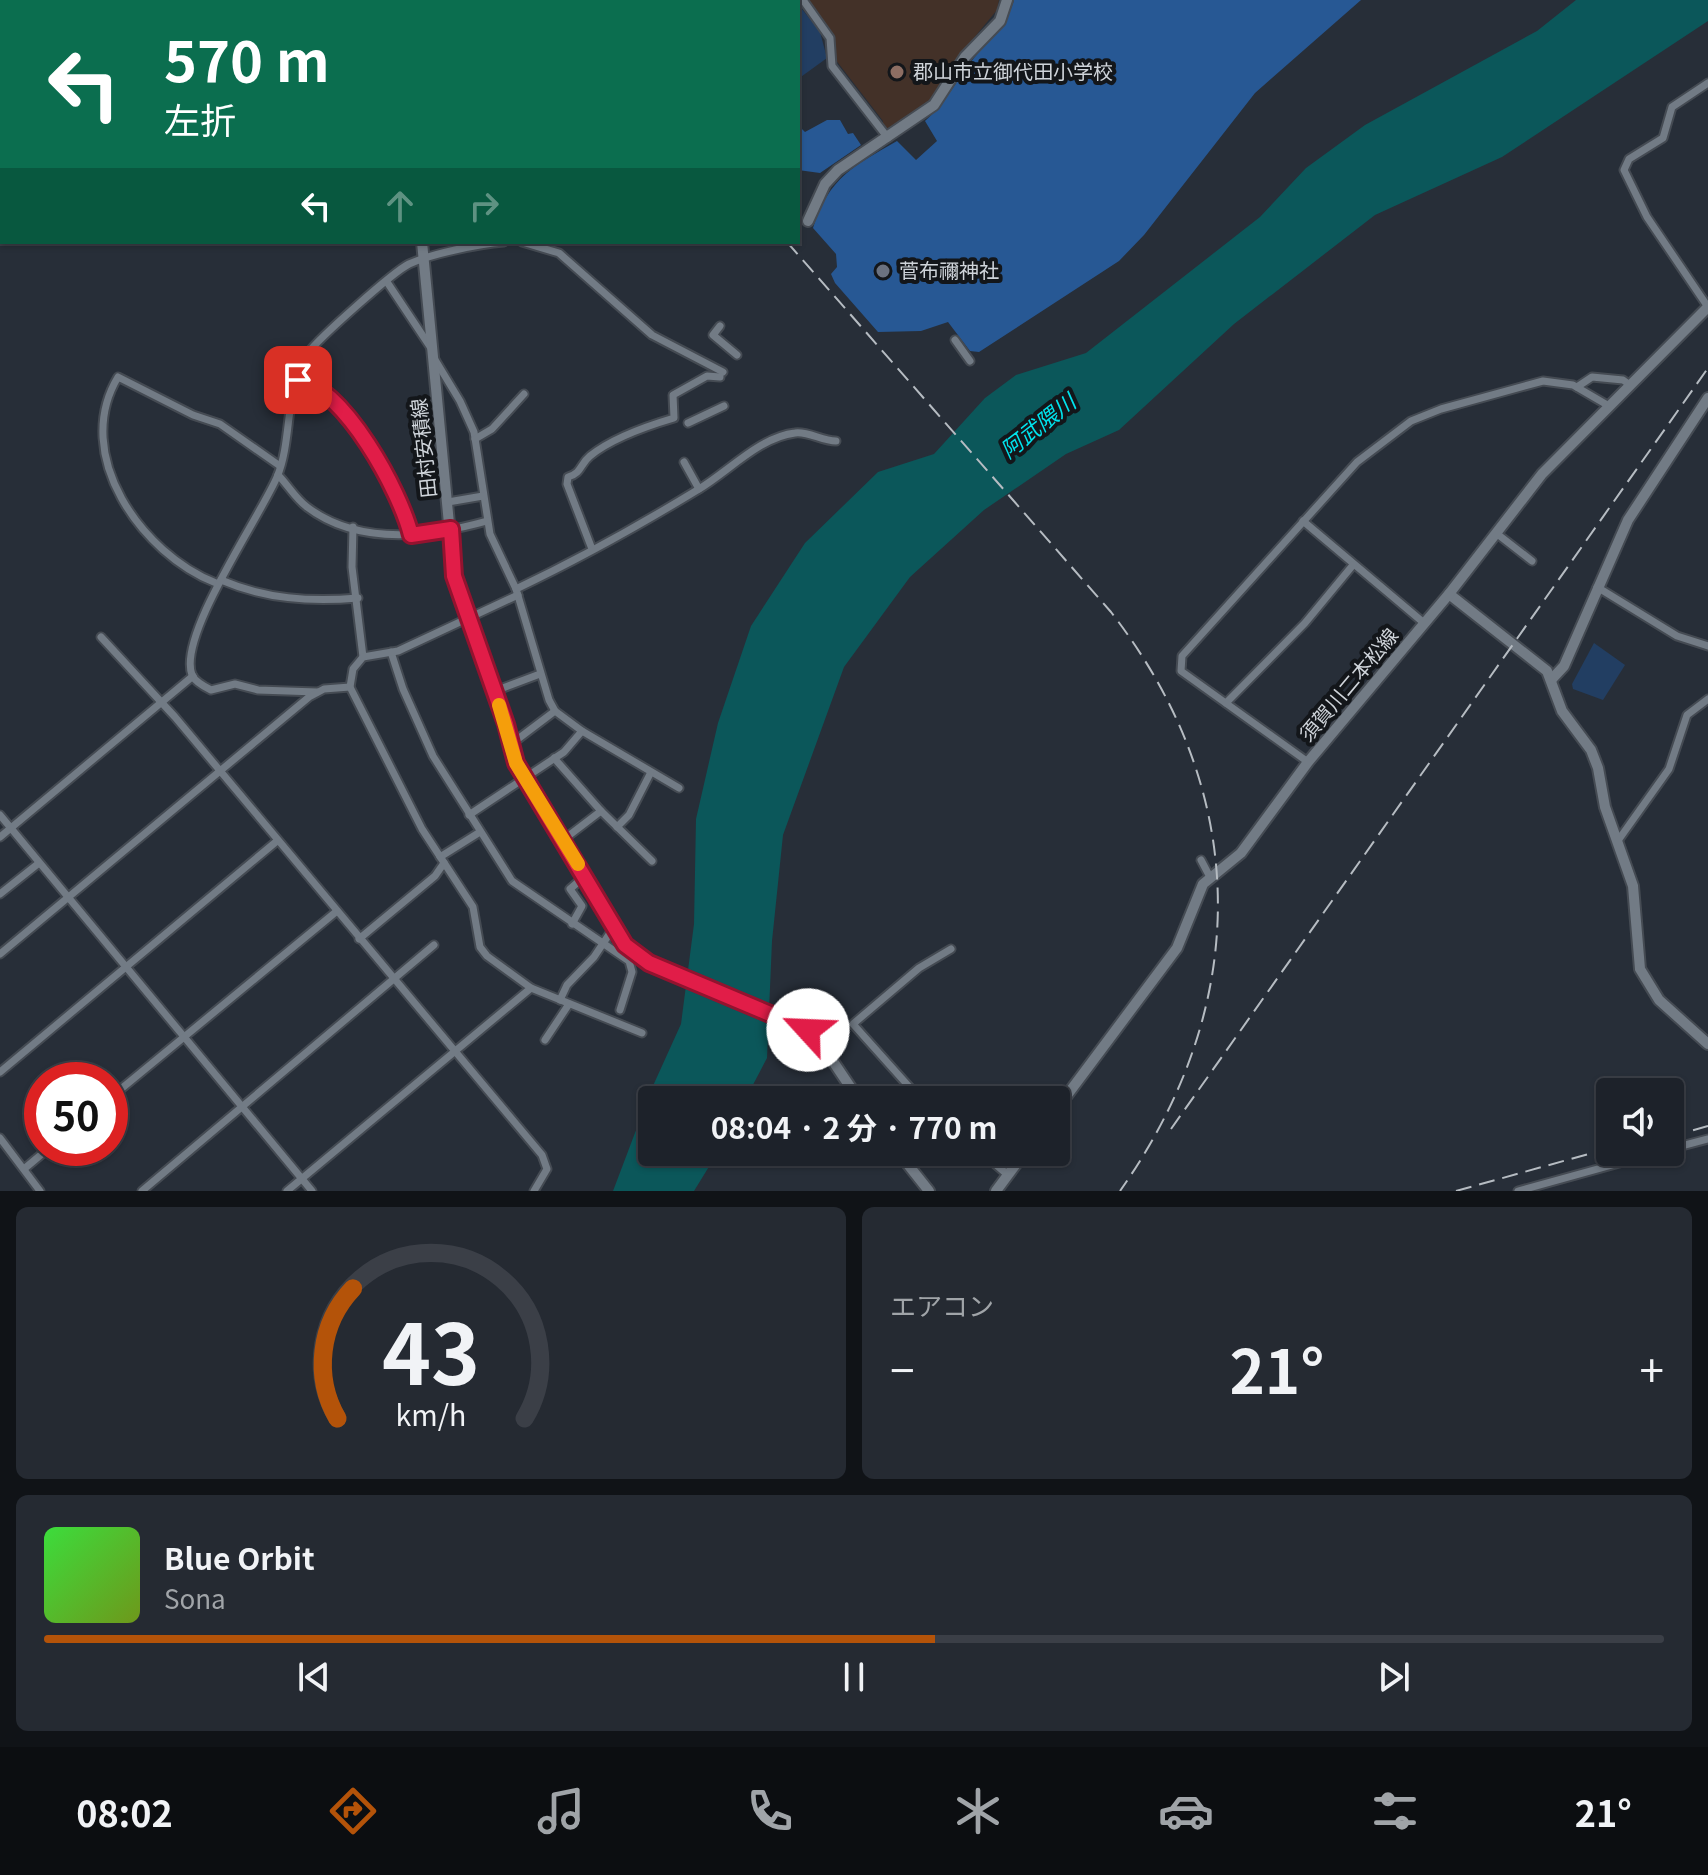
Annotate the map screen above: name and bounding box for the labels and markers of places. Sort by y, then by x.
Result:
place label: 郡山市立御代田小学校 [913,56,1113,85]
marker: 郡山市立御代田小学校 [888,63,906,81]
place label: 菅布禰神社 [899,255,999,284]
marker: 菅布禰神社 [874,262,892,280]
pin [264,346,332,414]

